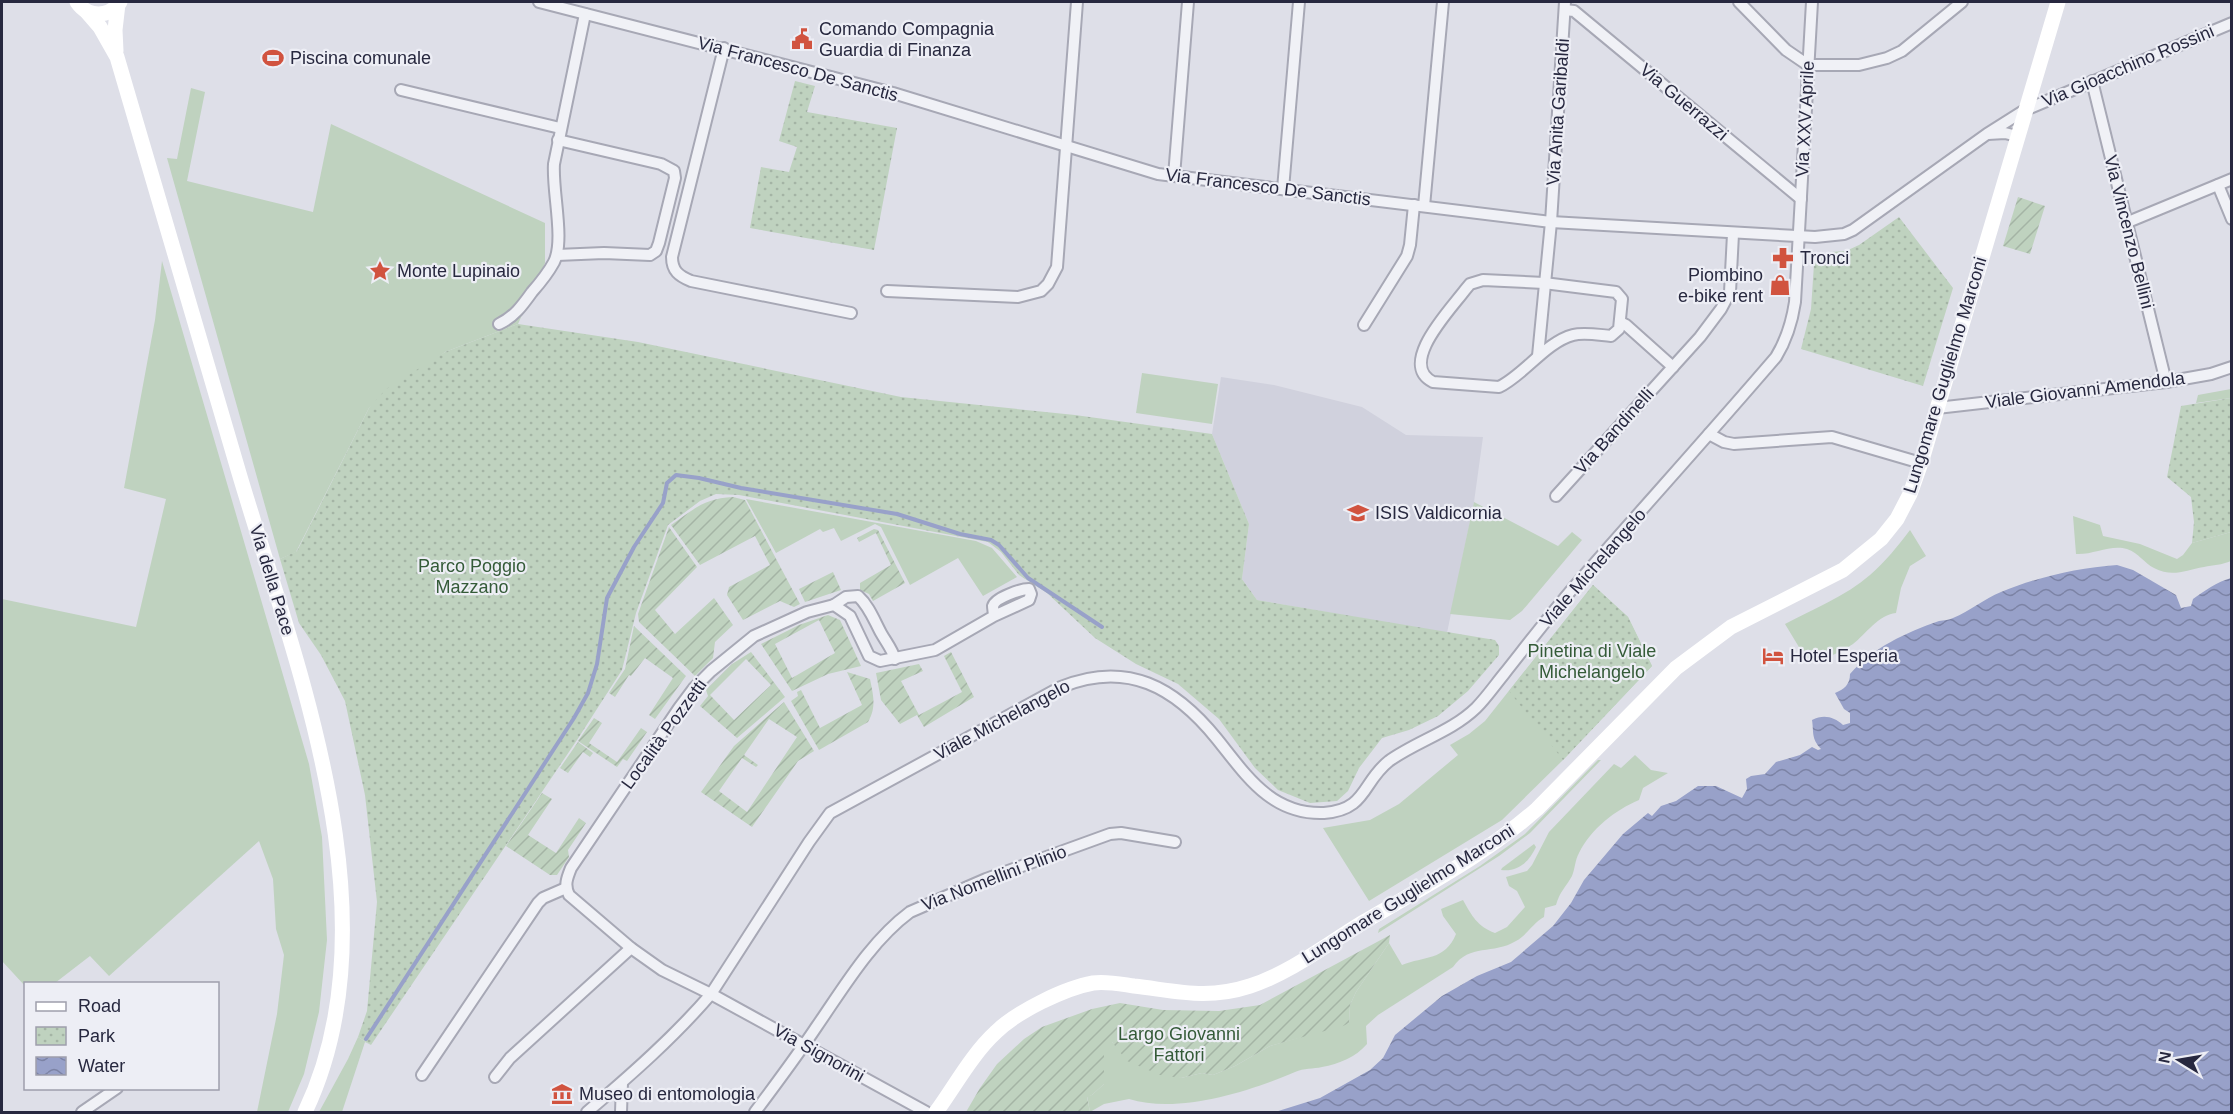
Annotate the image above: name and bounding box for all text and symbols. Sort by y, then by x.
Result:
place label: Comando Compagnia Guardia di Finanza [819,19,995,60]
street label: Via Gioacchino Rossini [2039,21,2217,111]
public building icon: Comando Compagnia Guardia di Finanza [790,27,814,51]
street label: Via Francesco De Sanctis [696,33,900,105]
street label: Via Anita Garibaldi [1543,38,1573,186]
sports icon: Piscina comunale [261,46,285,70]
place label: Piscina comunale [290,48,431,68]
street label: Via Guerrazzi [1636,59,1732,145]
street label: Via XXV Aprile [1792,60,1818,178]
street label: Via Vincenzo Bellini [2100,153,2158,311]
street label: Via Francesco De Sanctis [1164,164,1372,210]
pharmacy icon: Tronci [1771,246,1795,270]
place label: Tronci [1800,248,1849,268]
street label: Lungomare Guglielmo Marconi [1899,254,1991,496]
place icon: Monte Lupinaio [368,259,392,283]
place label: Monte Lupinaio [397,261,520,281]
place label: Piombino e-bike rent [1678,265,1763,306]
shop icon: Piombino e-bike rent [1768,273,1792,297]
street label: Viale Giovanni Amendola [1984,368,2187,412]
street label: Via Bandinelli [1570,384,1658,478]
school or university icon: ISIS Valdicornia [1346,501,1370,525]
place label: ISIS Valdicornia [1375,503,1503,523]
street label: Viale Michelangelo [1536,505,1650,631]
street label: Via della Pace [246,522,298,638]
park label: Parco Poggio Mazzano [418,556,526,597]
park label: Pinetina di Viale Michelangelo [1528,641,1656,682]
hotel icon: Hotel Esperia [1761,644,1785,668]
place label: Hotel Esperia [1790,646,1899,666]
street label: Località Pozzetti [617,675,711,793]
street label: Viale Michelangelo [931,676,1073,764]
street label: Lungomare Guglielmo Marconi [1298,820,1518,968]
street label: Via Nomellini Plinio [919,841,1069,915]
legend [24,982,219,1090]
text: Road [78,996,121,1016]
street label: Via Signorini [770,1020,868,1086]
park label: Largo Giovanni Fattori [1118,1024,1240,1065]
text: Park [78,1026,116,1046]
north arrow [2149,1030,2209,1090]
text: N [2155,1050,2174,1065]
text: Water [78,1056,125,1076]
museum icon: Museo di entomologia [550,1082,574,1106]
place label: Museo di entomologia [579,1084,756,1104]

